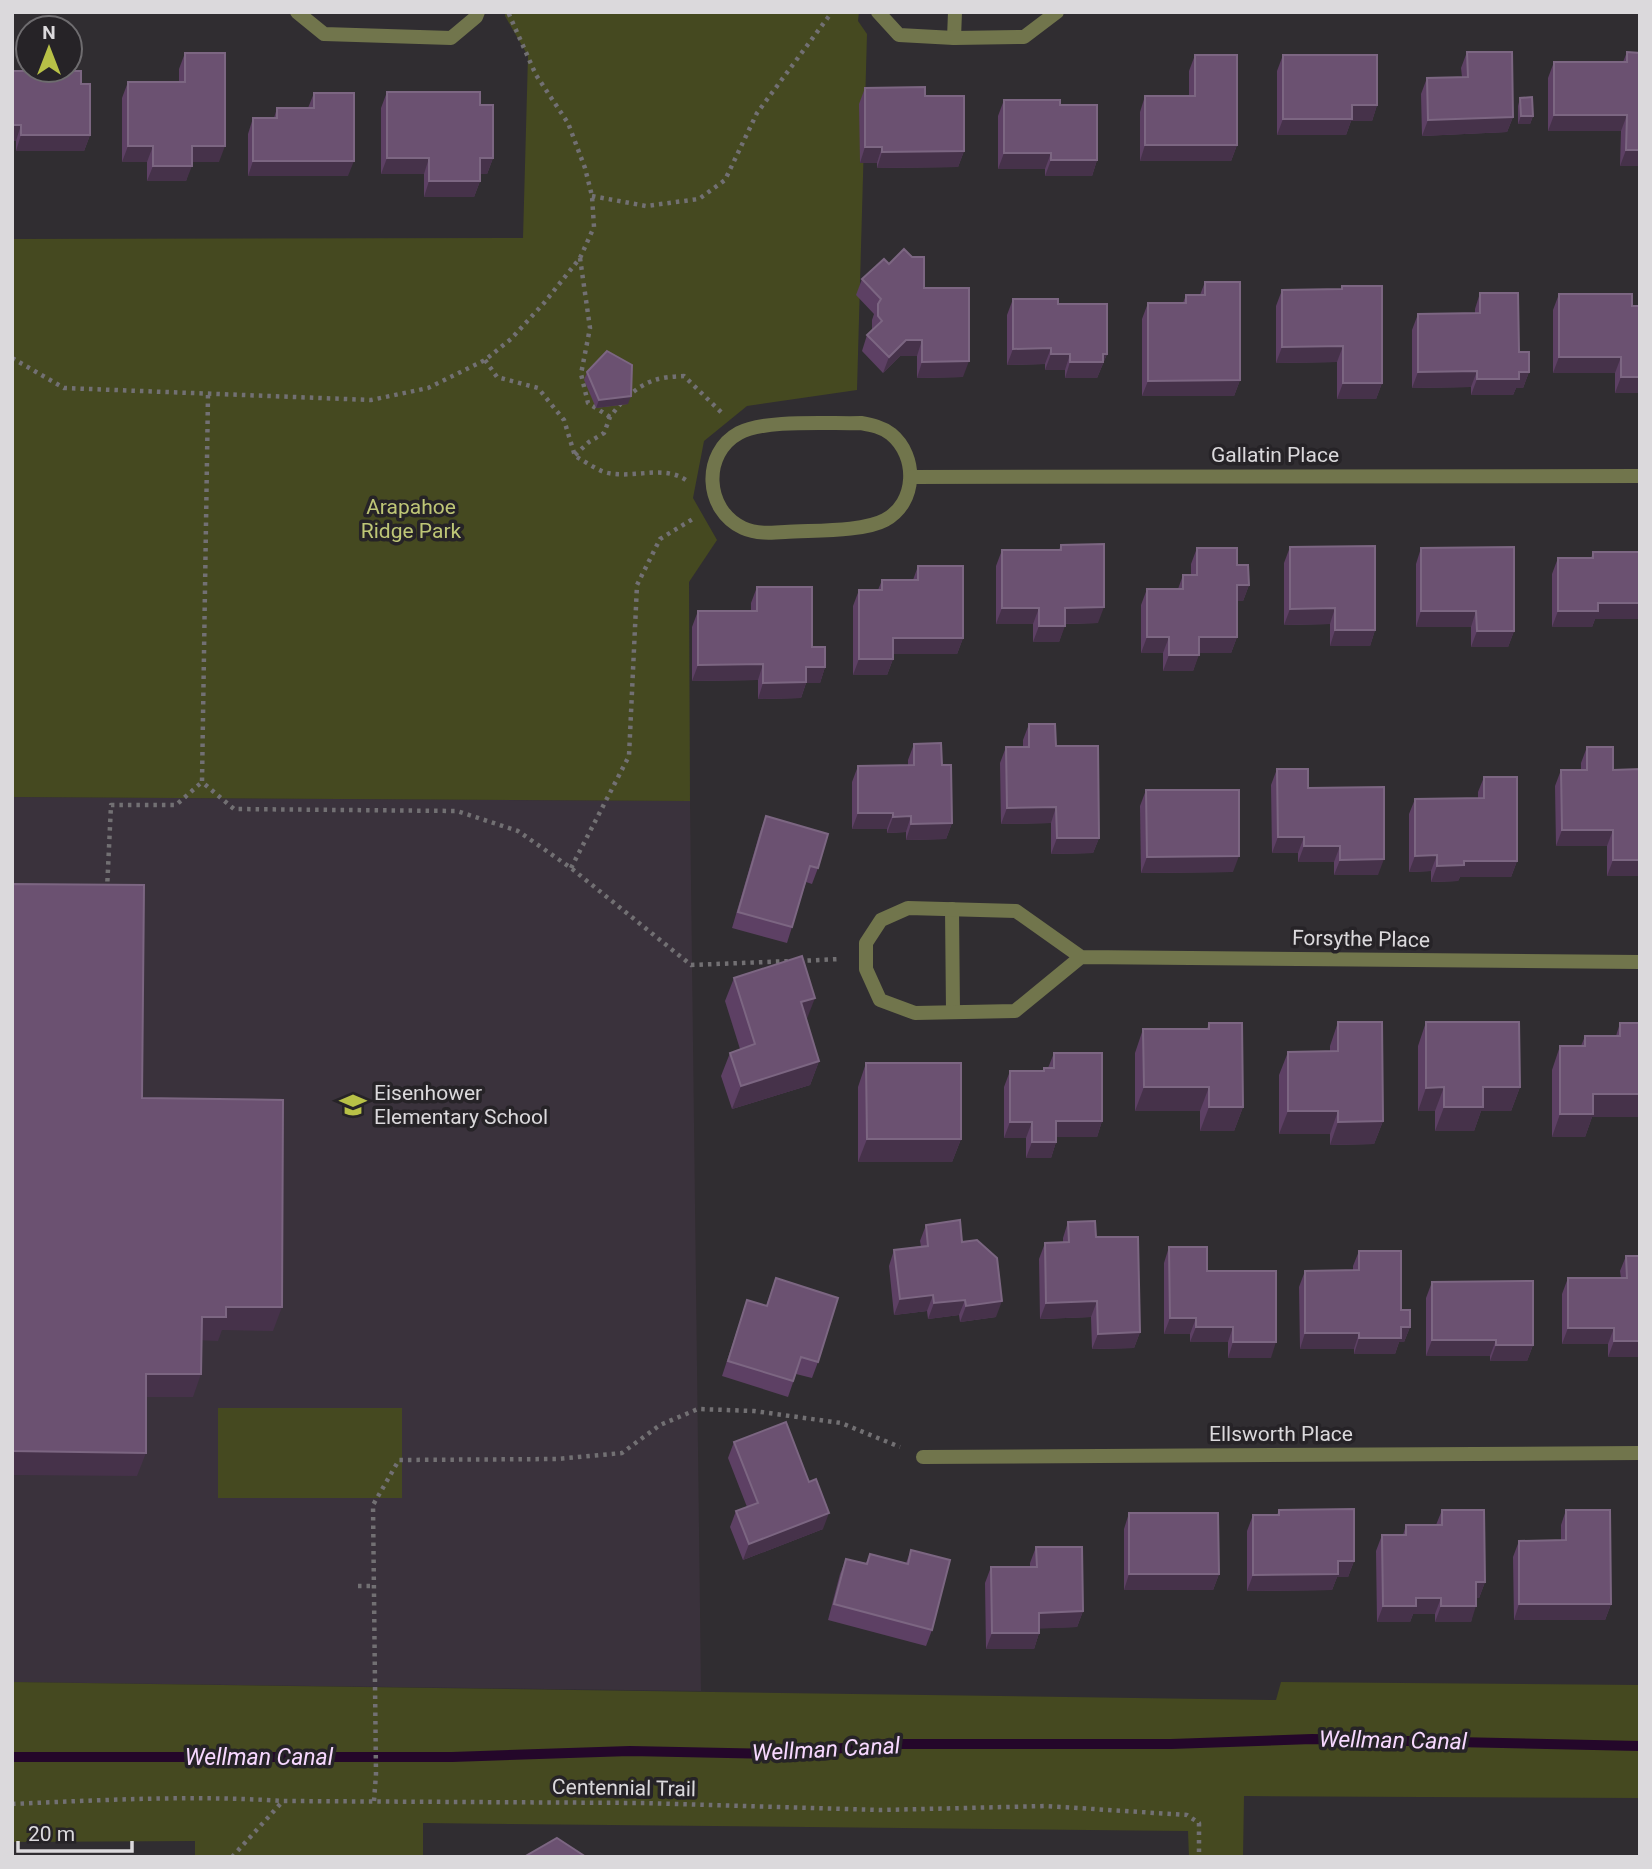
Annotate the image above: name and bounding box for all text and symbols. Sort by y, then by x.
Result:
north arrow [14,14,84,84]
text: N [42,21,56,44]
street label: Gallatin Place [1211,443,1339,467]
park label: Arapahoe Ridge Park [361,495,462,543]
street label: Forsythe Place [1292,926,1430,952]
place label: Eisenhower Elementary School [374,1081,548,1129]
school or university icon: Eisenhower Elementary School [338,1090,368,1120]
street label: Ellsworth Place [1209,1422,1353,1446]
water label: Wellman Canal [1319,1726,1468,1755]
water label: Wellman Canal [751,1732,901,1767]
water label: Wellman Canal [185,1744,334,1771]
street label: Centennial Trail [552,1775,696,1801]
scale bar [18,1810,131,1854]
text: 20 m [28,1822,75,1846]

